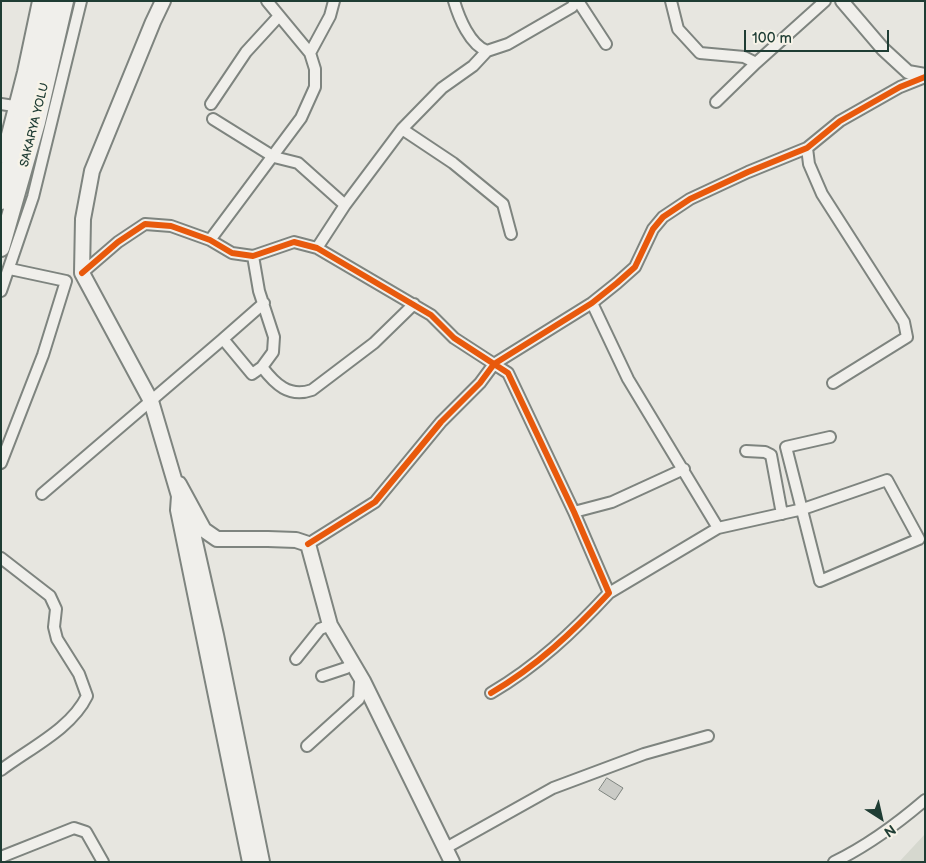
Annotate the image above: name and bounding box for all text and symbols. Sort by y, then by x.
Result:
scale bar [746,20,891,52]
text: 100 m [752,29,792,48]
street label: SAKARYA YOLU [18,82,52,168]
north arrow [856,793,906,843]
text: N [881,821,899,841]

